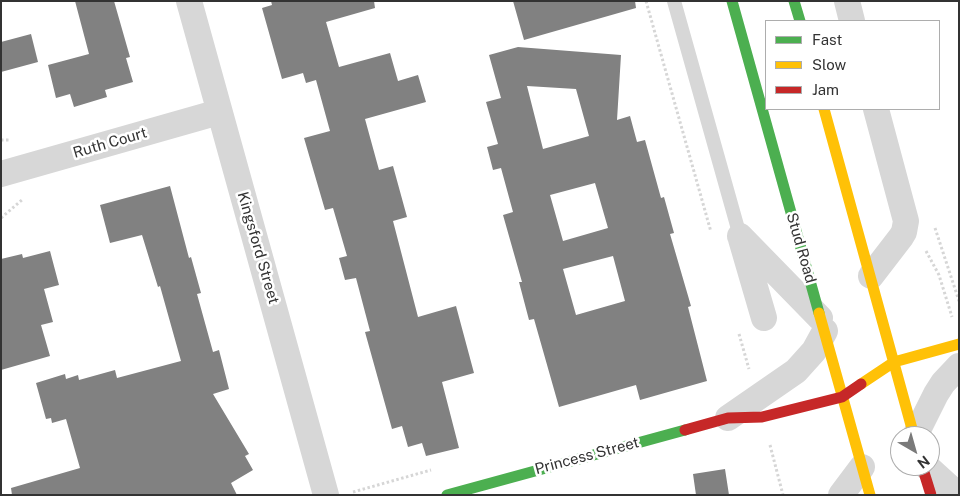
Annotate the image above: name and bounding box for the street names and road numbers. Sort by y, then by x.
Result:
street label: Ruth Court [71,124,149,162]
street label: Kingsford Street [233,190,283,306]
street label: Stud Road [782,211,820,285]
street label: Princess Street [533,433,641,479]

